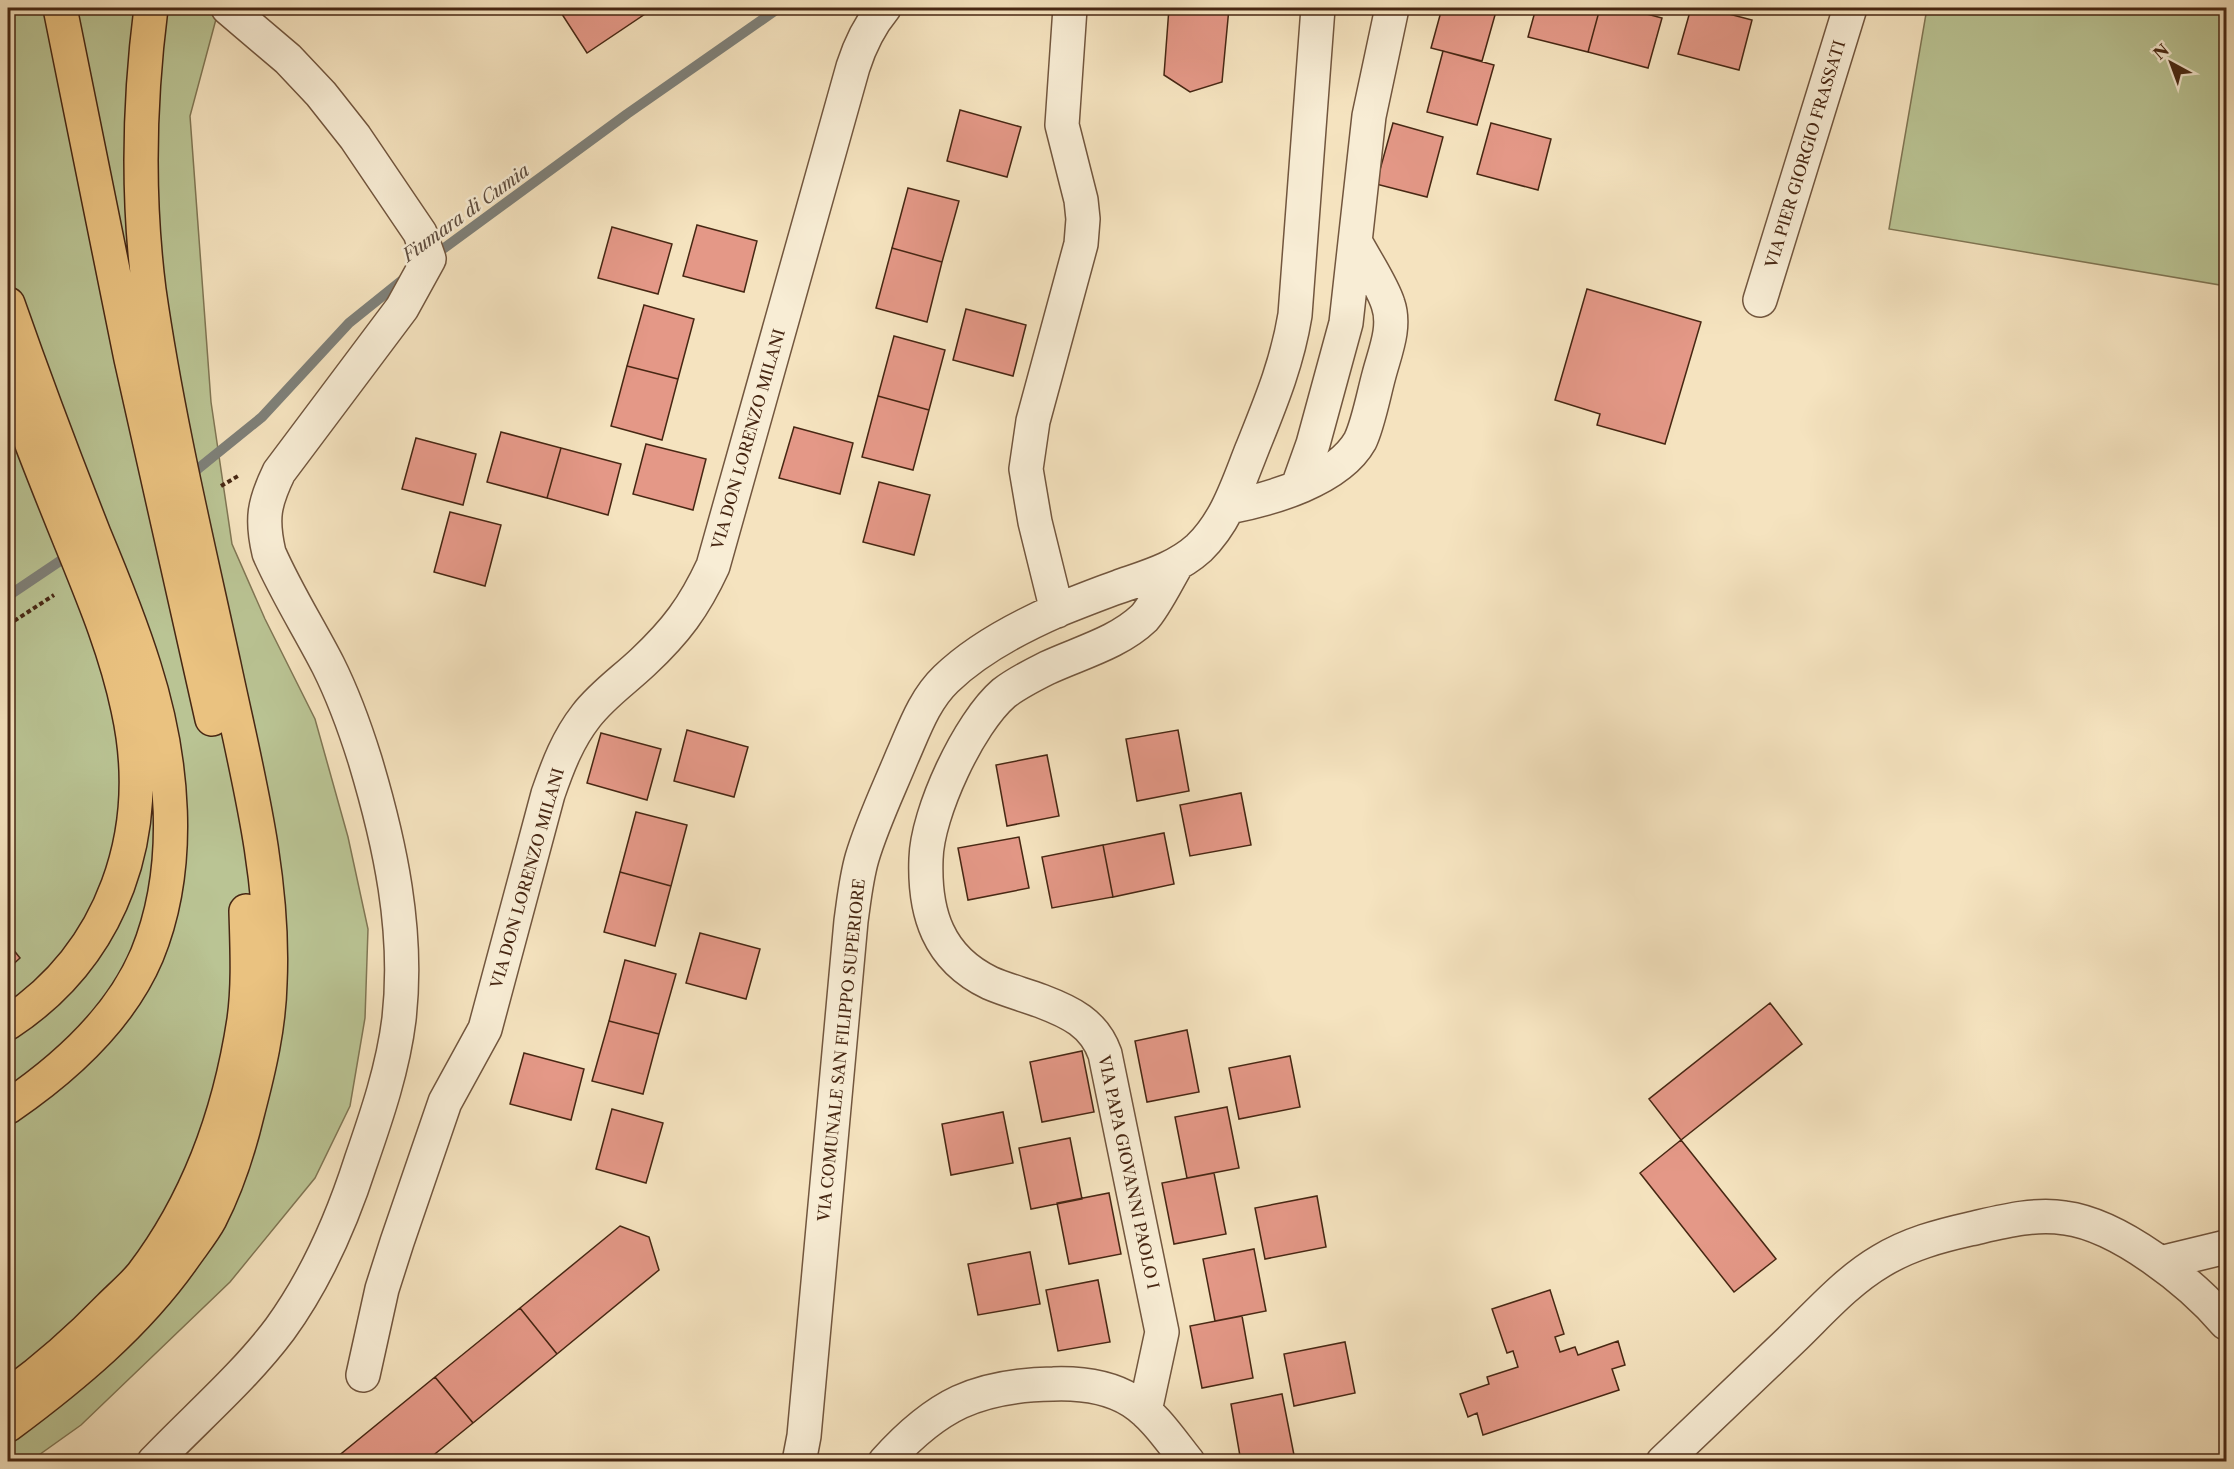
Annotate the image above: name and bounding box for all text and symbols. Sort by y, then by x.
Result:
north arrow [2141,33,2201,93]
street label: VIA PIER GIORGIO FRASSATI [1760,38,1849,271]
text: N [2149,40,2173,64]
water label: Fiumara di Cumia [397,159,534,268]
street label: VIA DON LORENZO MILANI [707,326,789,552]
street label: VIA DON LORENZO MILANI [486,765,568,991]
street label: VIA COMUNALE SAN FILIPPO SUPERIORE [813,878,869,1223]
street label: VIA PAPA GIOVANNI PAOLO I [1094,1052,1164,1291]

